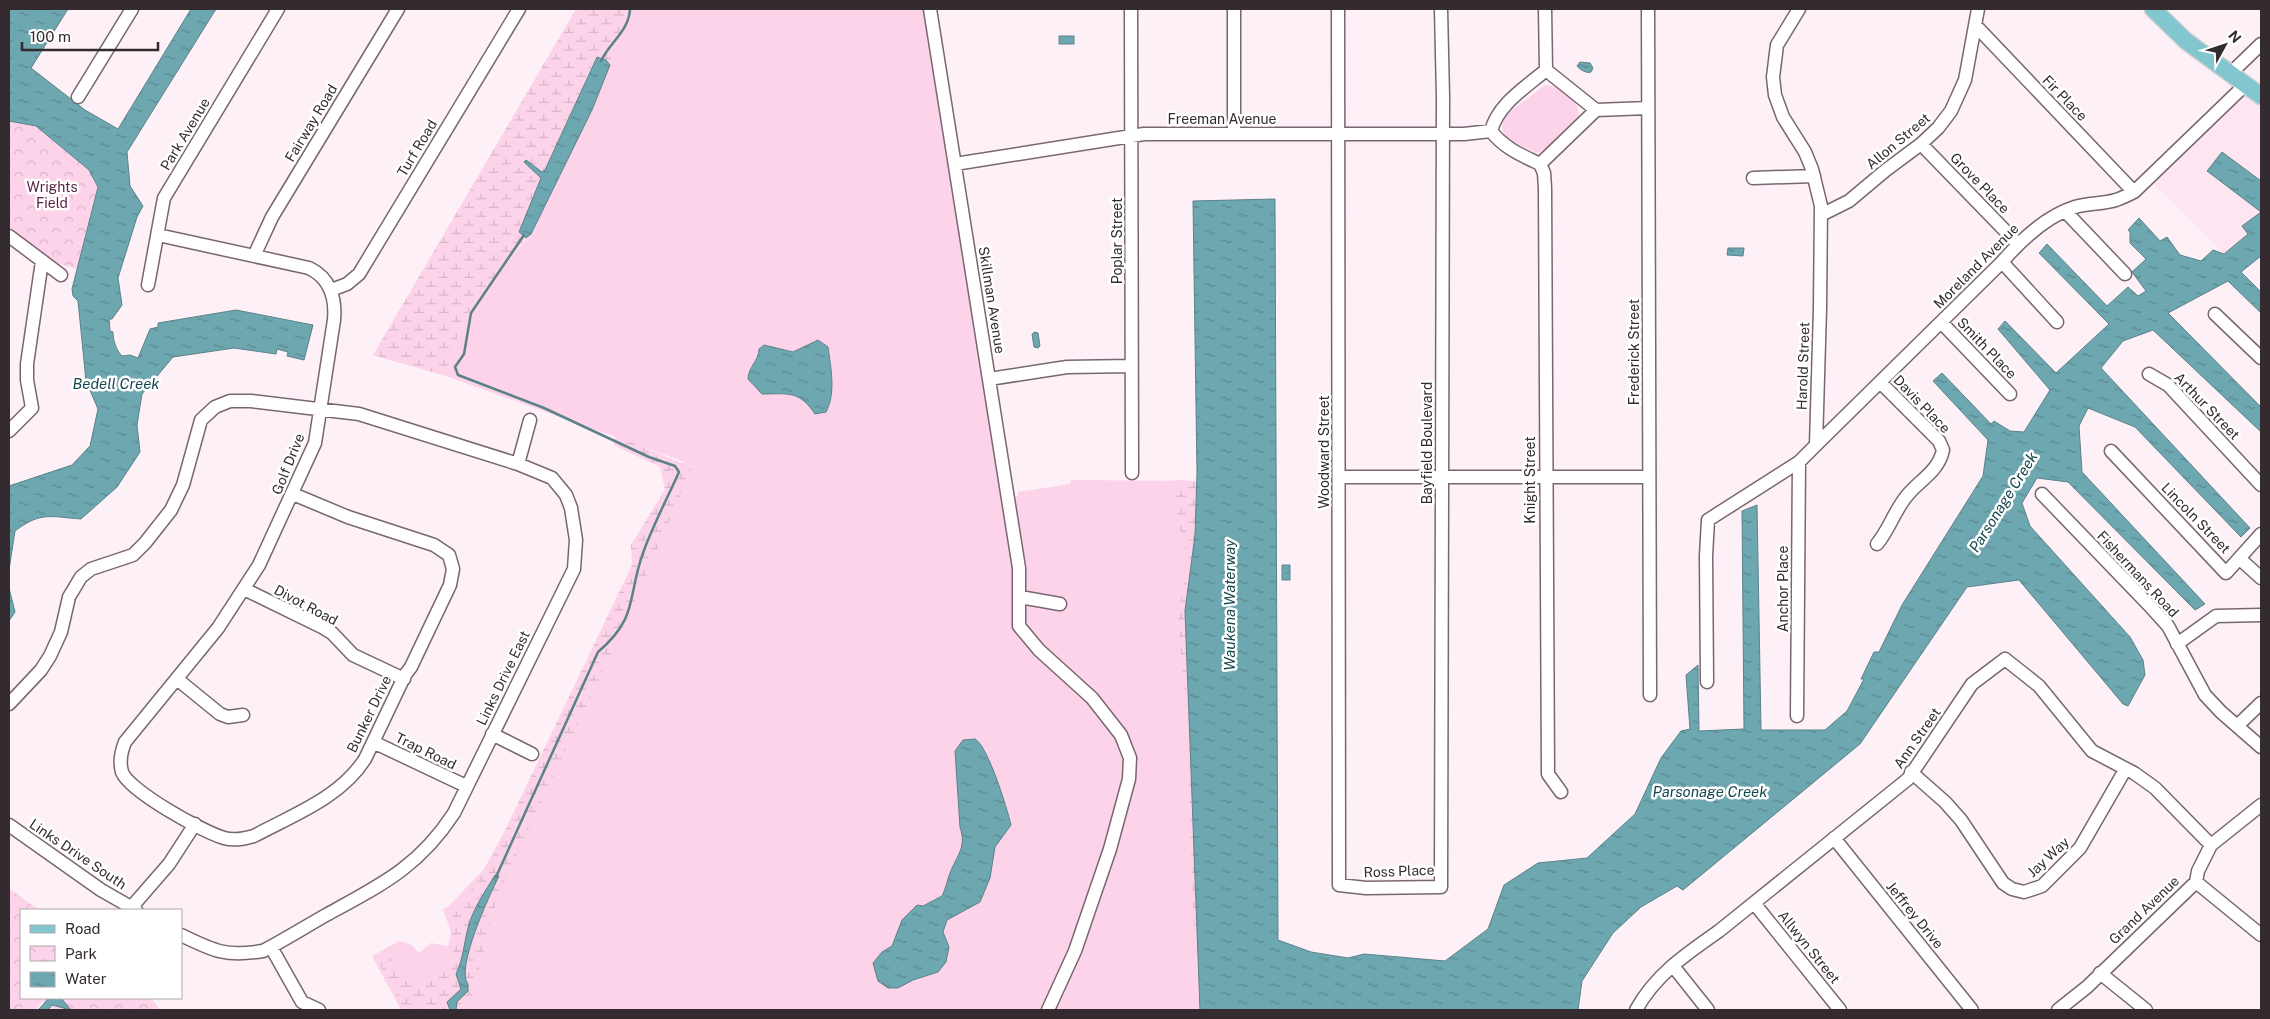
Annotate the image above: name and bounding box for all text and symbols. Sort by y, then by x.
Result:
scale bar [22,20,159,52]
north arrow [2200,20,2250,70]
text: N [2225,27,2245,46]
text: 100 m [30,28,71,45]
street label: Fir Place [2039,72,2091,124]
street label: Fairway Road [282,81,340,165]
street label: Park Avenue [157,95,213,173]
street label: Allon Street [1863,110,1933,172]
street label: Freeman Avenue [1168,111,1277,127]
street label: Turf Road [394,117,440,179]
street label: Grove Place [1947,149,2013,217]
park label: Wrights Field [26,179,78,211]
street label: Poplar Street [1109,198,1125,284]
street label: Moreland Avenue [1930,220,2022,312]
street label: Skillman Avenue [976,245,1008,355]
street label: Frederick Street [1626,299,1642,405]
street label: Smith Place [1954,314,2020,382]
street label: Harold Street [1793,322,1813,410]
street label: Arthur Street [2171,369,2243,443]
street label: Davis Place [1890,372,1954,436]
water label: Bedell Creek [73,375,160,392]
street label: Bayfield Boulevard [1419,382,1435,504]
street label: Woodward Street [1316,395,1332,509]
street label: Golf Drive [268,431,308,497]
street label: Knight Street [1522,436,1538,524]
water label: Parsonage Creek [1965,448,2041,555]
street label: Lincoln Street [2158,479,2234,557]
street label: Fishermans Road [2094,528,2182,620]
water label: Waukena Waterway [1221,539,1238,671]
street label: Anchor Place [1775,546,1791,632]
street label: Divot Road [271,582,341,628]
street label: Links Drive East [473,628,533,728]
street label: Bunker Drive [344,673,395,755]
street label: Ann Street [1890,705,1944,771]
street label: Trap Road [393,729,459,773]
water label: Parsonage Creek [1653,783,1768,800]
street label: Links Drive South [26,816,130,892]
street label: Jay Way [2024,833,2073,880]
street label: Ross Place [1363,862,1435,880]
street label: Grand Avenue [2106,873,2182,947]
street label: Jeffrey Drive [1883,878,1947,952]
street label: Allwyn Street [1775,907,1843,987]
legend [20,909,182,999]
text: Road [65,920,101,937]
text: Park [65,945,97,962]
text: Water [65,970,107,987]

